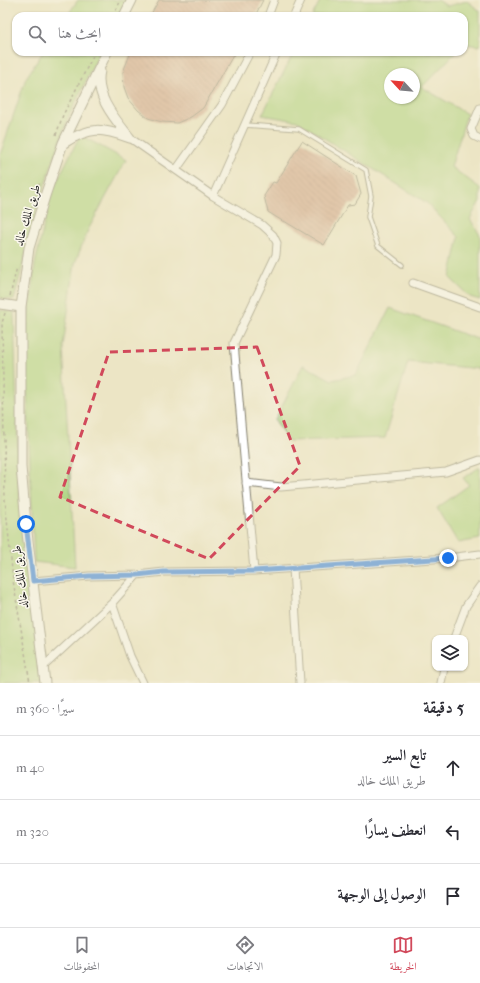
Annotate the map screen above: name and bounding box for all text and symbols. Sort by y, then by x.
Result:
search box [12,12,468,56]
icon: search [26,23,48,45]
text: ابحث هنا [58,24,101,42]
north arrow [384,68,420,104]
street label: طريق الملك خالد [11,182,44,248]
route start [17,515,35,533]
street label: طريق الملك خالد [9,544,32,609]
route end [439,549,457,567]
map controls [432,635,468,671]
button: layers [432,635,468,671]
text: 5 دقيقة [423,697,464,717]
text: سيرًا · 360 m [16,701,75,716]
text: تابع السير [384,746,426,764]
icon: ahead [442,757,464,779]
text: 40 m [16,760,44,775]
text: طريق الملك خالد [357,773,426,788]
text: انعطف يسارًا [365,821,426,839]
icon: left [442,821,464,843]
text: 320 m [16,824,49,839]
text: الوصول إلى الوجهة [337,885,426,903]
icon: arrive [442,885,464,907]
tab: المحفوظات [63,934,100,977]
tab: الاتجاهات [226,934,263,977]
tab: الخريطة [390,934,417,977]

